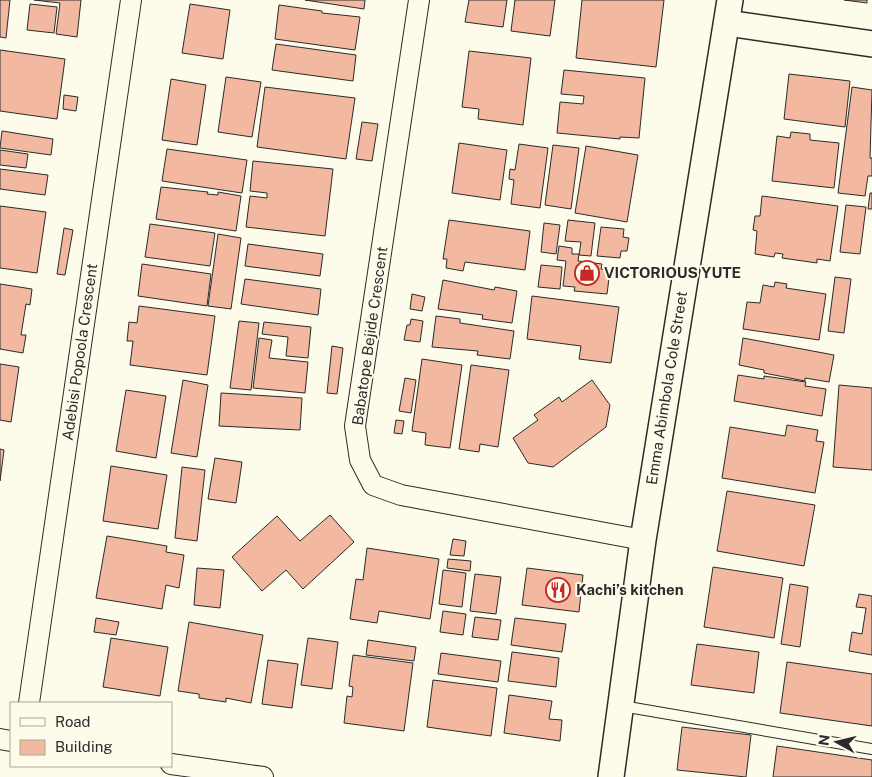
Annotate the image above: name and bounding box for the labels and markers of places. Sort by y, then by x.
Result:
shop icon: VICTORIOUS YUTE [574,260,600,286]
place label: VICTORIOUS YUTE [604,264,741,281]
restaurant icon: Kachi’s kitchen [545,577,571,603]
place label: Kachi’s kitchen [576,581,684,598]

